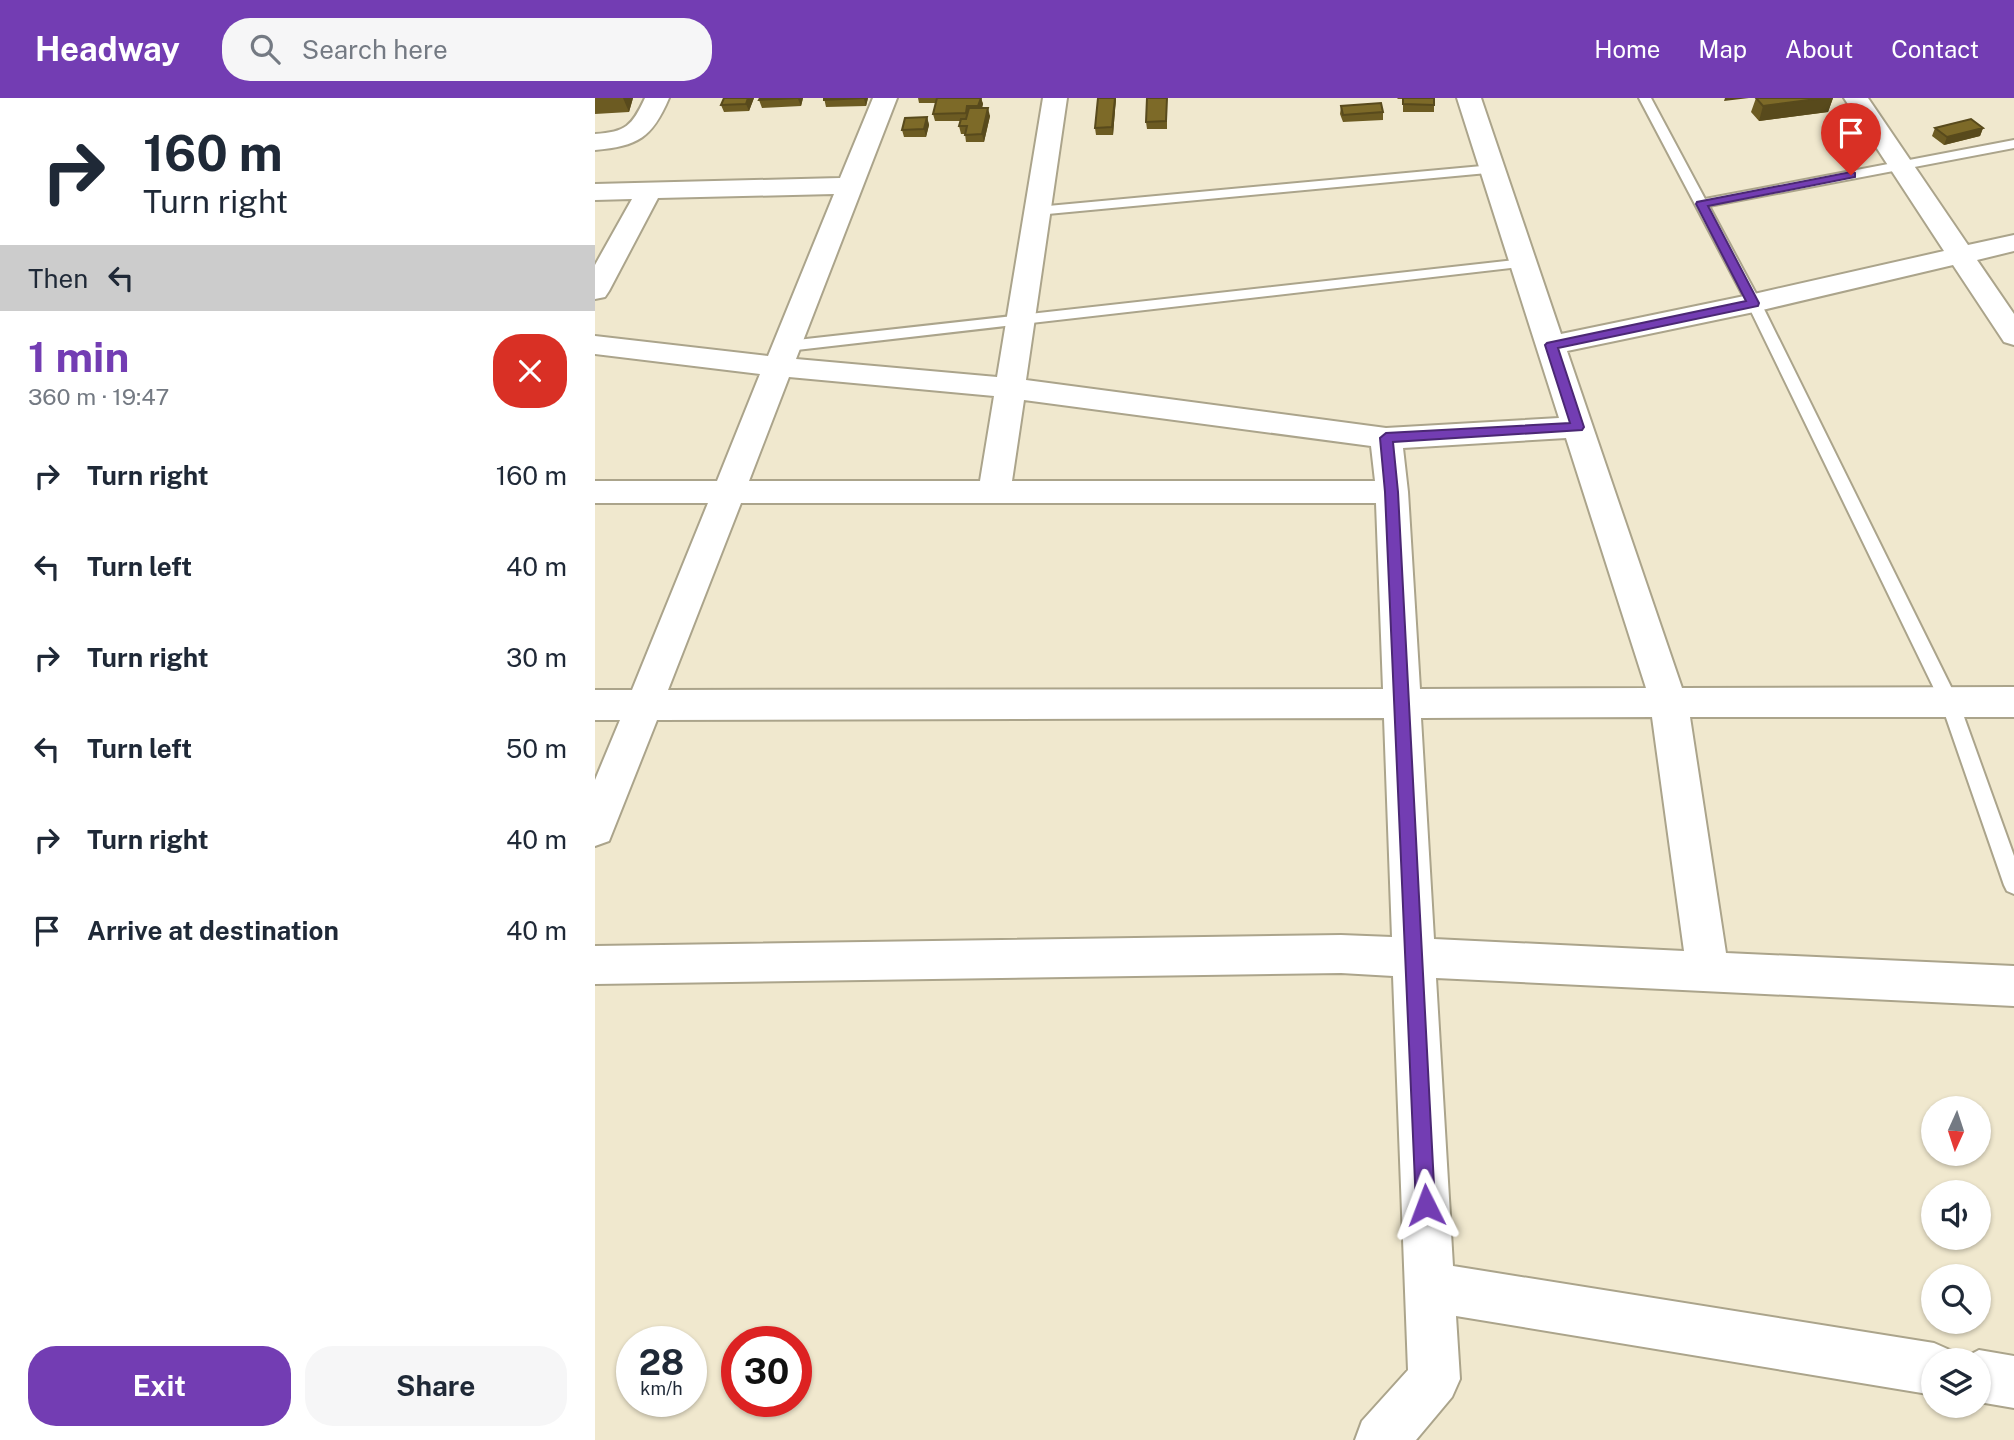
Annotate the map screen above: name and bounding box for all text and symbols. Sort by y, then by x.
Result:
search box [222,18,712,81]
text: Headway [35,30,180,68]
icon: search [246,30,284,68]
text: Search here [302,34,448,65]
text: Home [1594,35,1660,63]
text: Map [1698,35,1747,63]
text: About [1785,35,1853,63]
text: Contact [1891,35,1979,63]
pin [1821,103,1881,175]
icon: arrive [1832,114,1870,152]
text: 160 m [143,124,283,182]
icon: right [28,126,119,217]
text: Turn right [143,183,288,220]
icon: left [102,259,140,297]
text: Then [28,263,88,294]
text: 1 min [28,332,129,381]
button: close [493,334,567,408]
text: 360 m · 19:47 [28,383,169,410]
icon: right [28,457,66,495]
text: Turn right [87,460,209,491]
text: 160 m [496,460,567,491]
icon: left [28,548,66,586]
text: Turn left [87,551,192,582]
text: 40 m [506,551,567,582]
icon: right [28,639,66,677]
text: Turn right [87,642,209,673]
text: 30 m [506,642,567,673]
icon: left [28,730,66,768]
text: Turn left [87,733,192,764]
text: 50 m [506,733,567,764]
icon: right [28,821,66,859]
text: Turn right [87,824,209,855]
text: 40 m [506,824,567,855]
icon: arrive [28,912,66,950]
text: Arrive at destination [87,915,339,946]
text: 40 m [506,915,567,946]
north arrow [1921,1096,1991,1166]
map controls [1921,1096,1991,1418]
position arrow [1389,1168,1463,1242]
button: sound [1921,1180,1991,1250]
button: search [1921,1264,1991,1334]
speed limit sign: 30 [721,1326,812,1417]
text: 28 [639,1342,684,1383]
button: Exit [28,1346,291,1426]
button: Share [305,1346,567,1426]
button: layers [1921,1348,1991,1418]
text: km/h [640,1378,683,1399]

